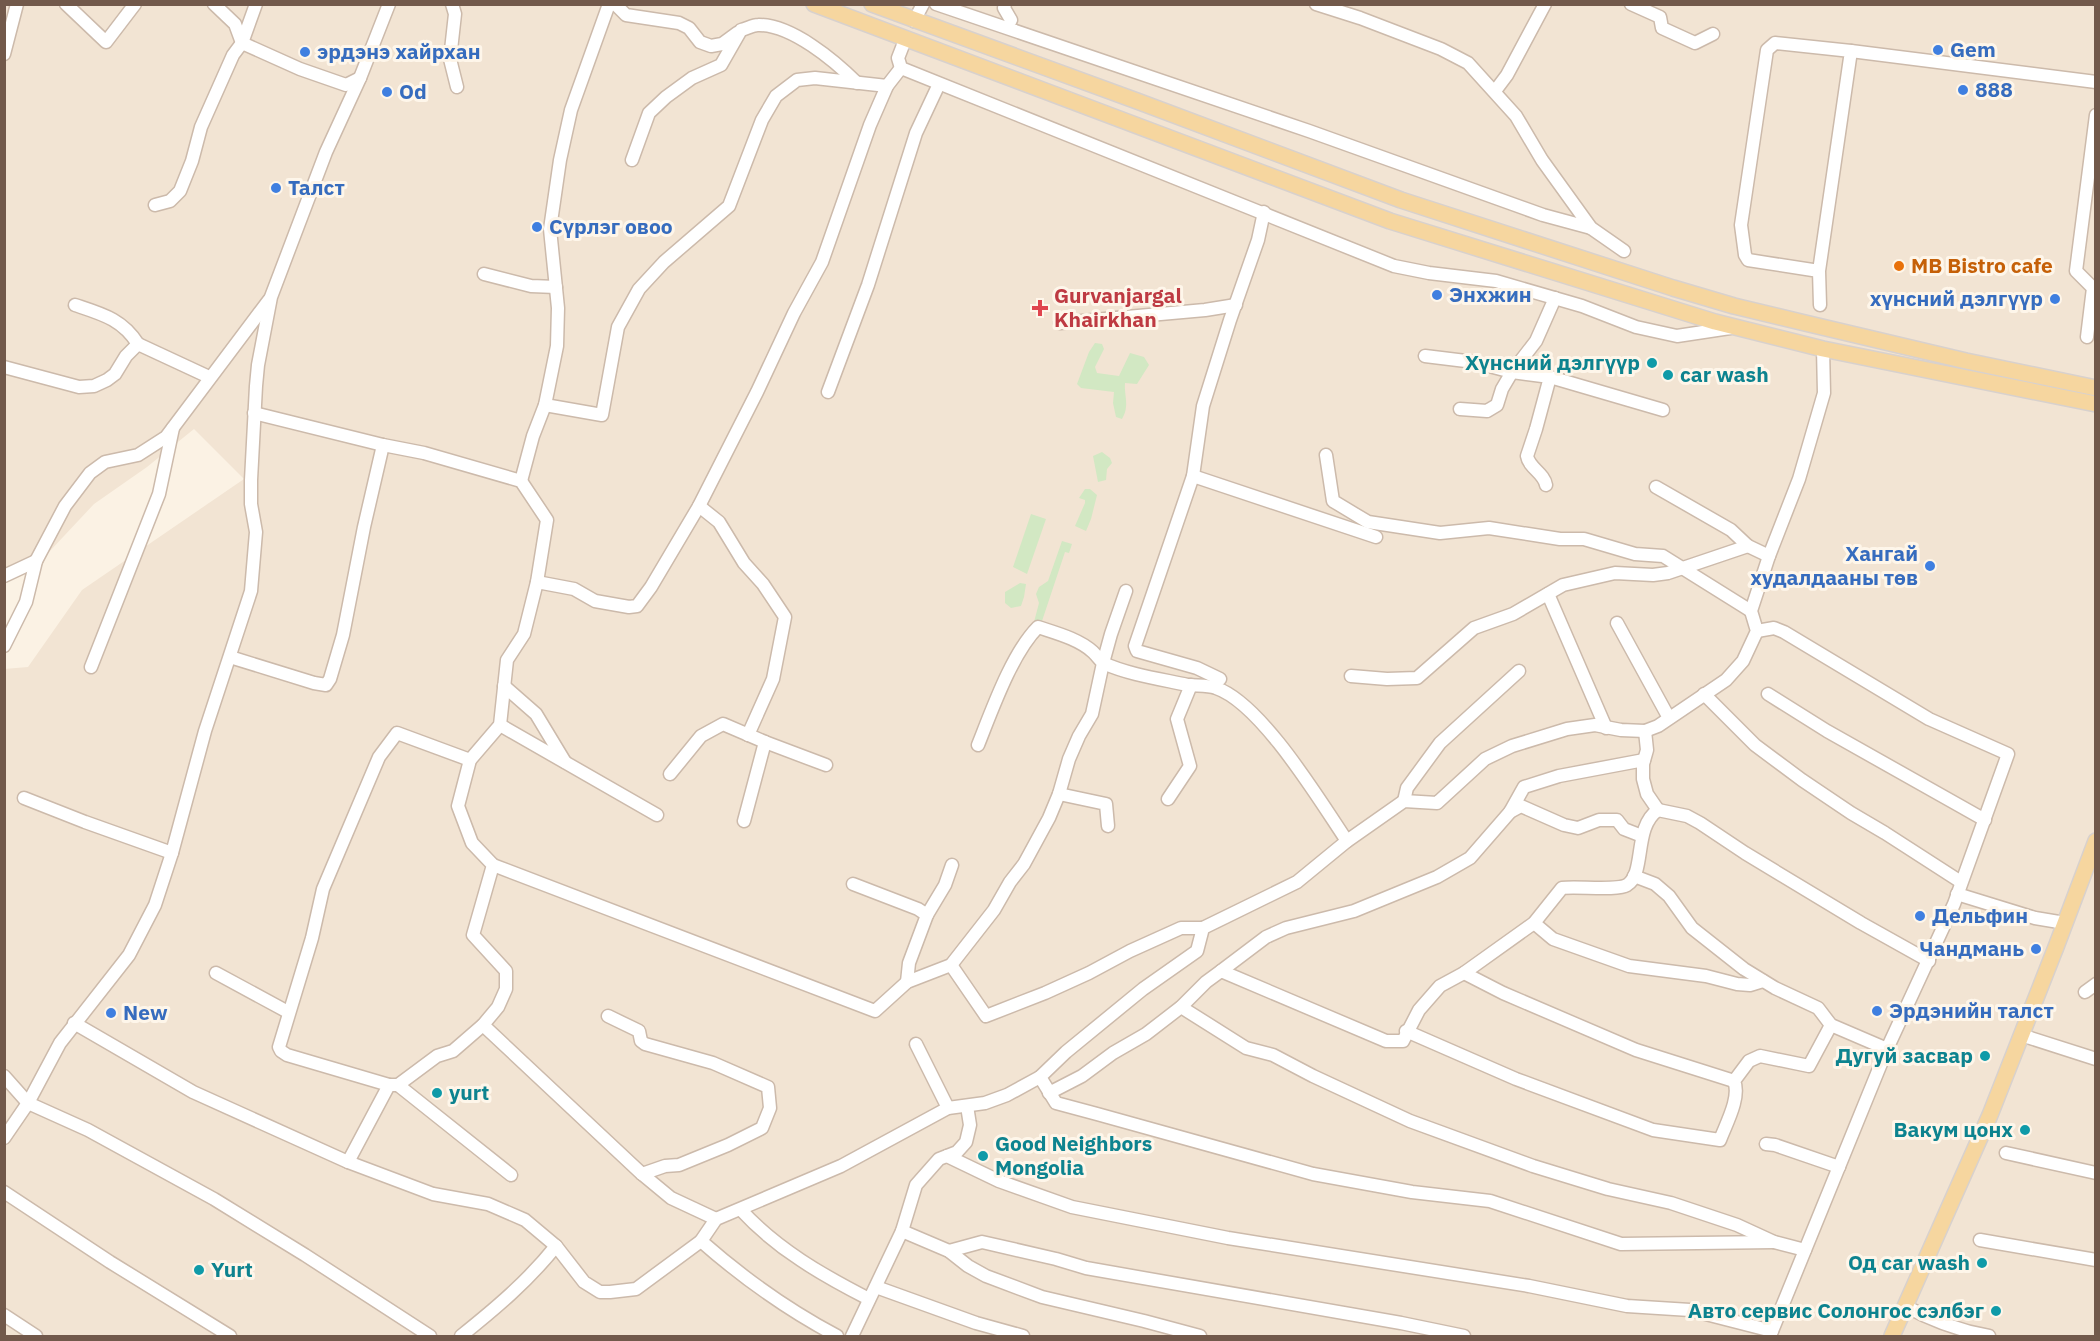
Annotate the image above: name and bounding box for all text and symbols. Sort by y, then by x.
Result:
place label: Gem [1950,35,1996,63]
place label: эрдэнэ хайрхан [317,37,481,65]
marker: Gem [1931,43,1945,57]
marker: эрдэнэ хайрхан [298,45,312,59]
place label: 888 [1975,75,2013,103]
place label: Od [399,77,427,105]
marker: 888 [1956,83,1970,97]
marker: Od [380,85,394,99]
place label: Талст [288,173,345,201]
marker: Талст [269,181,283,195]
place label: Сүрлэг овоо [549,212,673,240]
marker: Сүрлэг овоо [530,220,544,234]
place label: MB Bistro cafe [1911,251,2053,279]
marker: MB Bistro cafe [1892,259,1906,273]
place label: Энхжин [1449,280,1532,308]
place label: Gurvanjargal Khairkhan [1054,281,1182,333]
place label: хүнсний дэлгүүр [1870,284,2043,312]
marker: Энхжин [1430,288,1444,302]
marker: хүнсний дэлгүүр [2048,292,2062,306]
marker: Gurvanjargal Khairkhan [1031,299,1049,317]
place label: Хүнсний дэлгүүр [1465,348,1640,376]
marker: Хүнсний дэлгүүр [1645,356,1659,370]
place label: car wash [1680,360,1769,388]
marker: car wash [1661,368,1675,382]
place label: Хангай худалдааны төв [1750,539,1918,591]
marker: Хангай худалдааны төв [1923,559,1937,573]
place label: Дельфин [1932,901,2028,929]
marker: Дельфин [1913,909,1927,923]
place label: Чандмань [1919,934,2024,962]
marker: Чандмань [2029,942,2043,956]
place label: Эрдэнийн талст [1889,996,2054,1024]
place label: New [123,998,168,1026]
marker: Эрдэнийн талст [1870,1004,1884,1018]
marker: New [104,1006,118,1020]
place label: Дугуй засвар [1836,1041,1973,1069]
marker: Дугуй засвар [1978,1049,1992,1063]
place label: yurt [449,1078,489,1106]
marker: yurt [430,1086,444,1100]
place label: Вакум цонх [1894,1115,2013,1143]
marker: Вакум цонх [2018,1123,2032,1137]
place label: Good Neighbors Mongolia [995,1129,1152,1181]
marker: Good Neighbors Mongolia [976,1149,990,1163]
place label: Од car wash [1848,1248,1970,1276]
place label: Yurt [211,1255,253,1283]
marker: Од car wash [1975,1256,1989,1270]
marker: Yurt [192,1263,206,1277]
place label: Авто сервис Солонгос сэлбэг [1688,1296,1984,1324]
marker: Авто сервис Солонгос сэлбэг [1989,1304,2003,1318]

